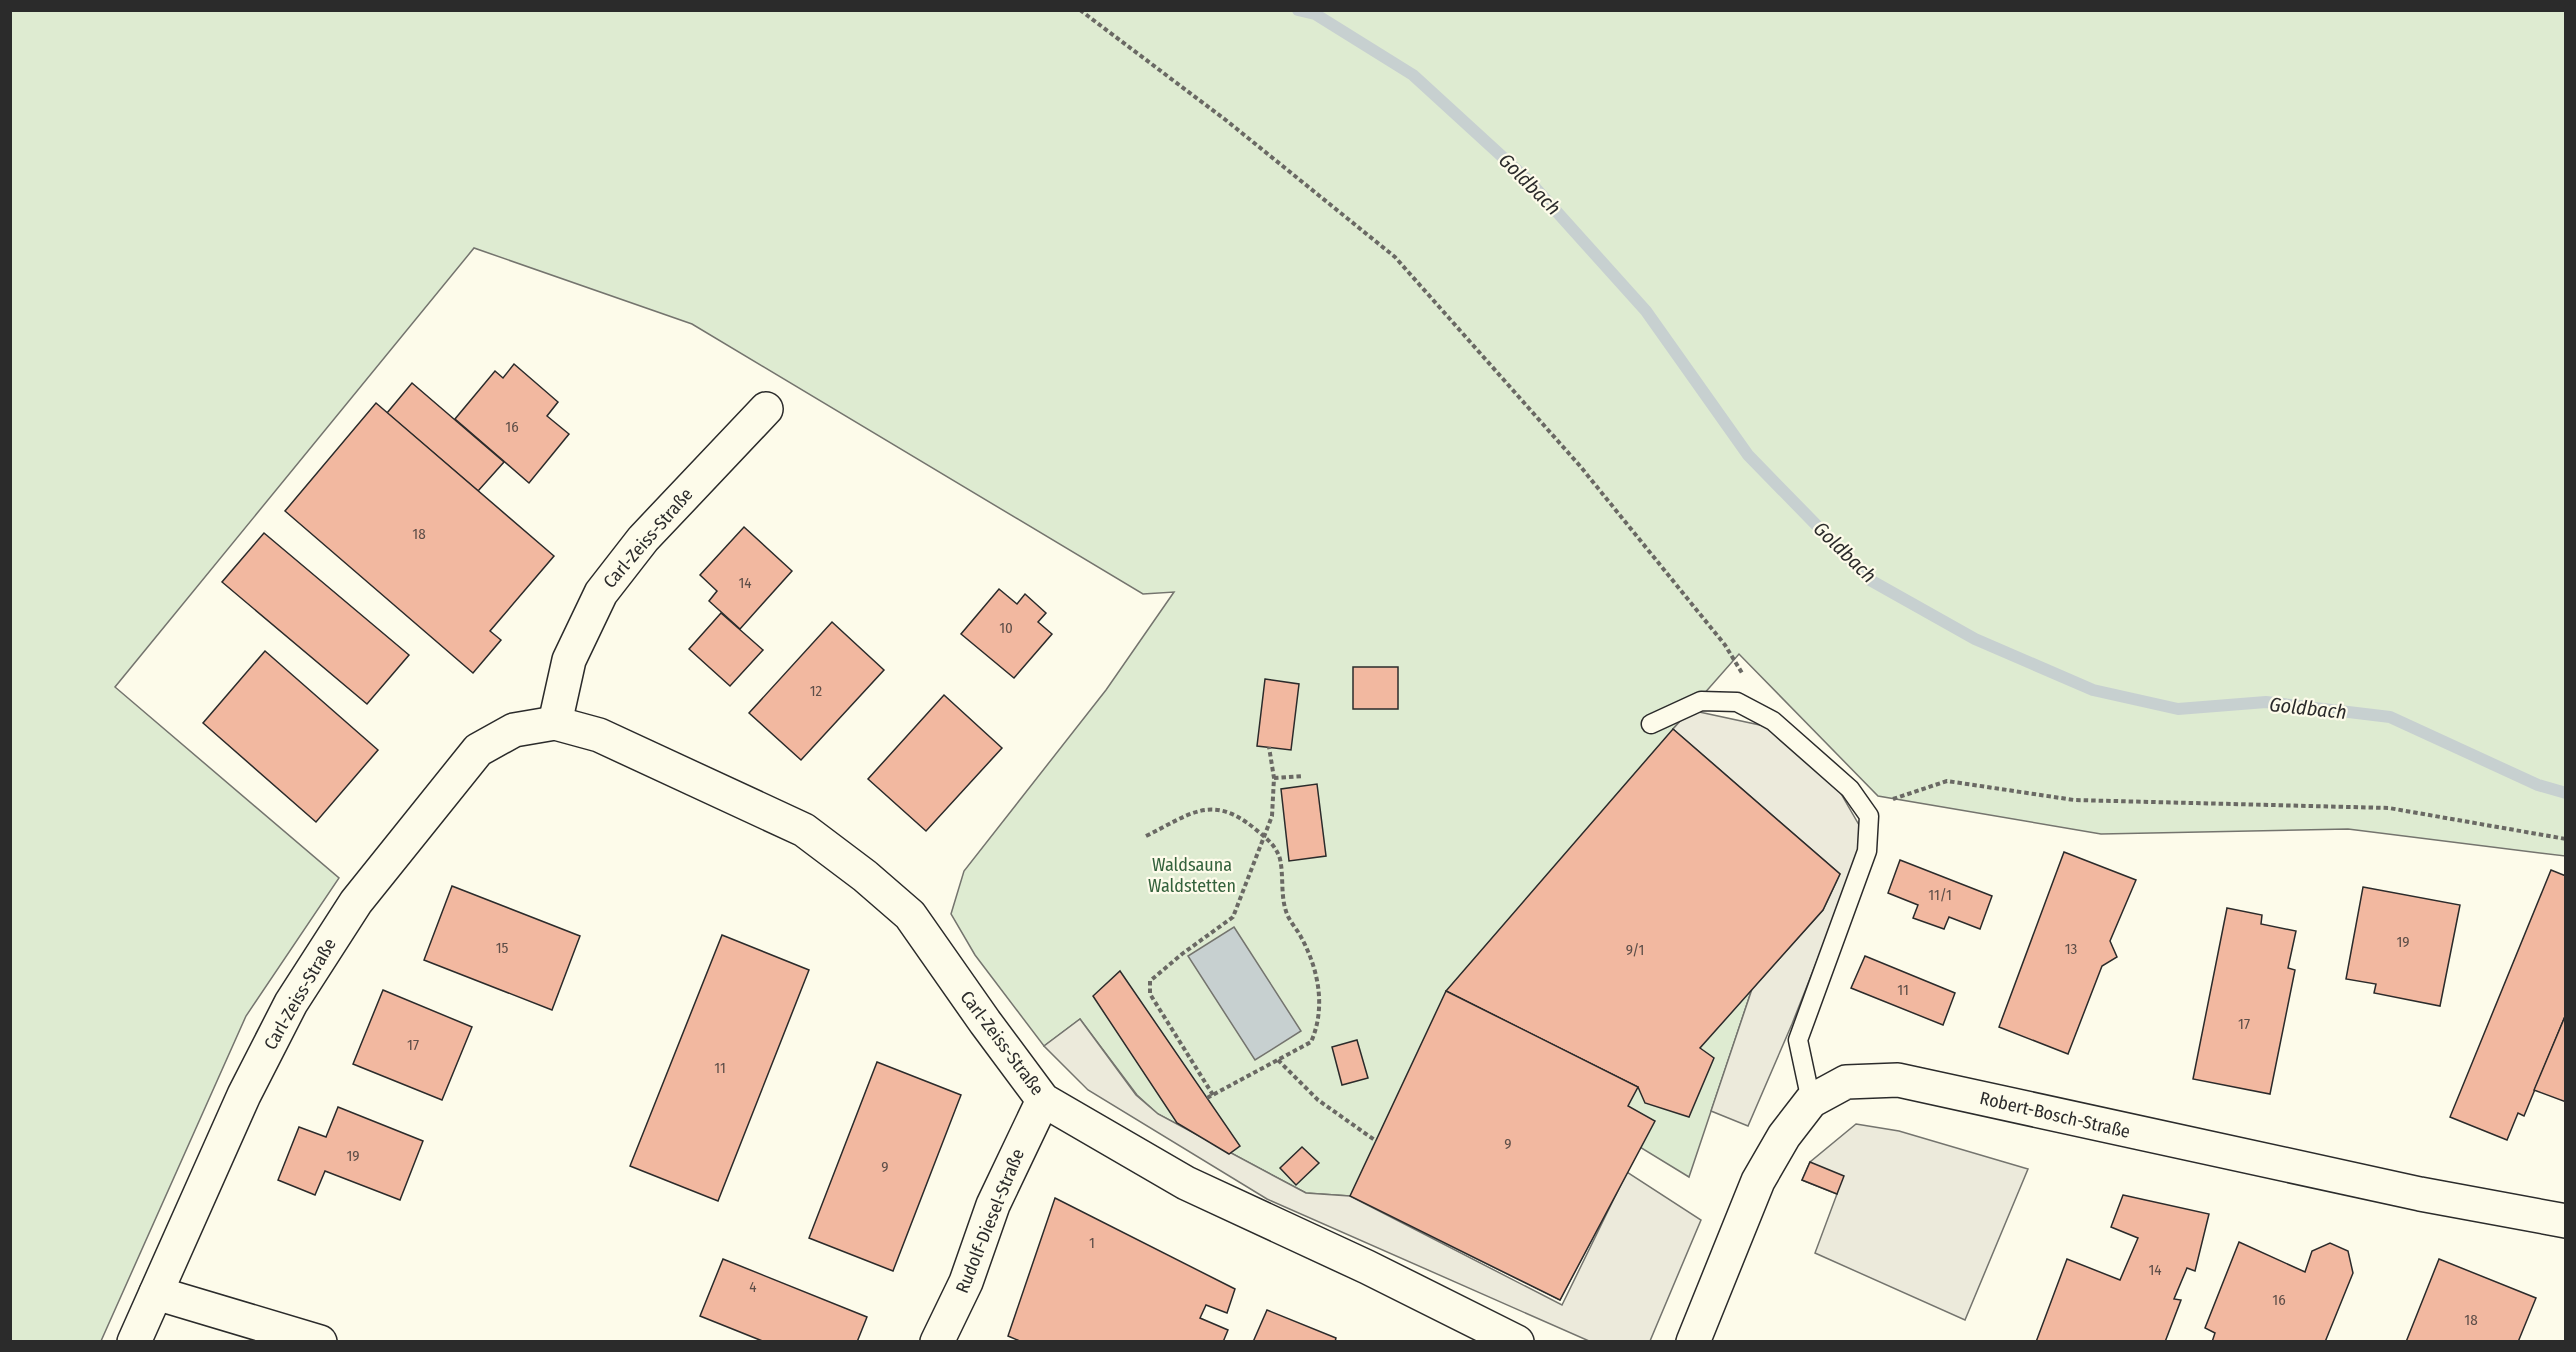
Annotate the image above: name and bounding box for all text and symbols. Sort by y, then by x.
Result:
water label: Goldbach [1494,148,1566,220]
house number: 16 [505,418,519,436]
street label: Carl-Zeiss-Straße [599,484,697,592]
water label: Goldbach [1809,516,1881,588]
house number: 18 [412,525,426,543]
house number: 14 [738,574,752,592]
house number: 10 [999,619,1013,637]
house number: 12 [810,682,823,700]
water label: Goldbach [2268,692,2348,724]
park label: Waldsauna Waldstetten [1148,854,1236,897]
house number: 11/1 [1928,886,1952,904]
house number: 19 [2396,933,2410,951]
street label: Carl-Zeiss-Straße [259,934,341,1054]
house number: 15 [496,939,508,957]
house number: 13 [2065,940,2078,958]
house number: 9/1 [1626,941,1644,959]
house number: 11 [1897,981,1909,999]
street label: Carl-Zeiss-Straße [956,986,1048,1100]
house number: 17 [2238,1015,2250,1033]
house number: 17 [407,1036,419,1054]
house number: 11 [714,1059,726,1077]
street label: Robert-Bosch-Straße [1978,1087,2132,1143]
house number: 9 [1504,1135,1512,1153]
street label: Rudolf-Diesel-Straße [951,1146,1029,1296]
house number: 19 [346,1147,360,1165]
house number: 9 [881,1158,889,1176]
house number: 1 [1089,1234,1095,1252]
house number: 14 [2148,1261,2162,1279]
house number: 4 [749,1278,757,1296]
house number: 16 [2272,1291,2286,1309]
house number: 18 [2464,1311,2478,1329]

